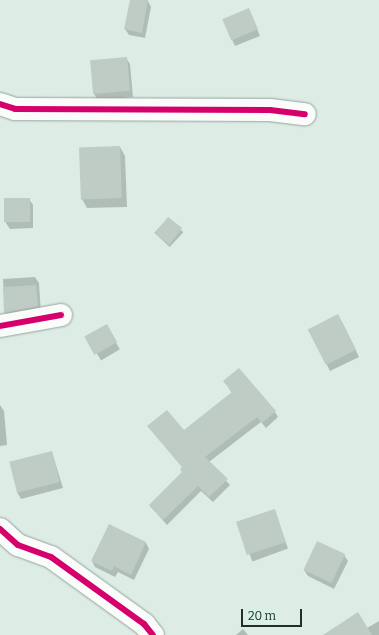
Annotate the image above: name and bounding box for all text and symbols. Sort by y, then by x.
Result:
scale bar [243,601,304,627]
text: 20 m [248,609,276,623]

